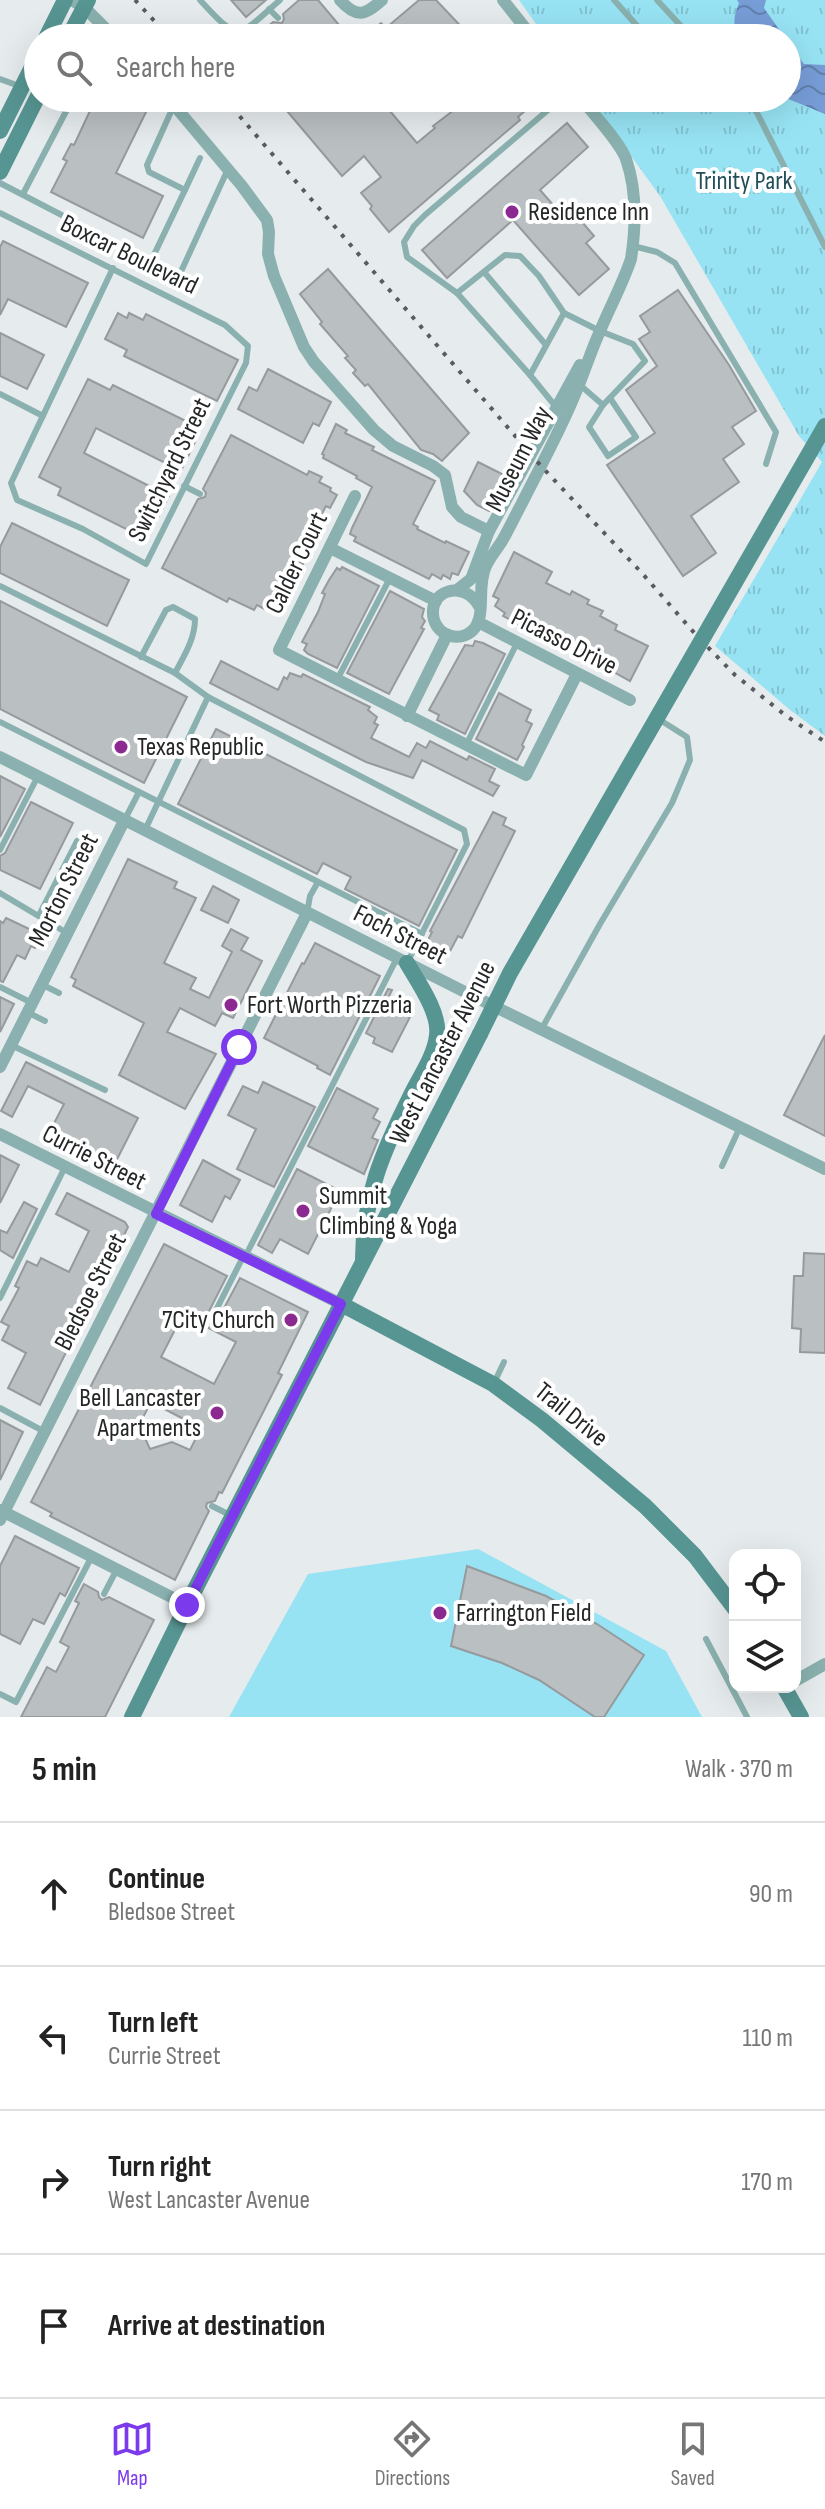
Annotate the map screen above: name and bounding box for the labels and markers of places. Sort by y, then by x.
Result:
place label: Residence Inn [528,197,649,228]
marker: Residence Inn [503,203,521,221]
place label: Texas Republic [137,732,264,763]
marker: Texas Republic [112,738,130,756]
place label: Fort Worth Pizzeria [247,990,412,1021]
marker: Fort Worth Pizzeria [222,996,240,1014]
place label: Summit Climbing & Yoga [319,1181,457,1242]
marker: Summit Climbing & Yoga [294,1202,312,1220]
place label: 7City Church [162,1305,275,1336]
marker: 7City Church [282,1311,300,1329]
place label: Bell Lancaster Apartments [79,1383,202,1444]
marker: Bell Lancaster Apartments [208,1404,226,1422]
place label: Farrington Field [456,1598,592,1629]
marker: Farrington Field [431,1604,449,1622]

